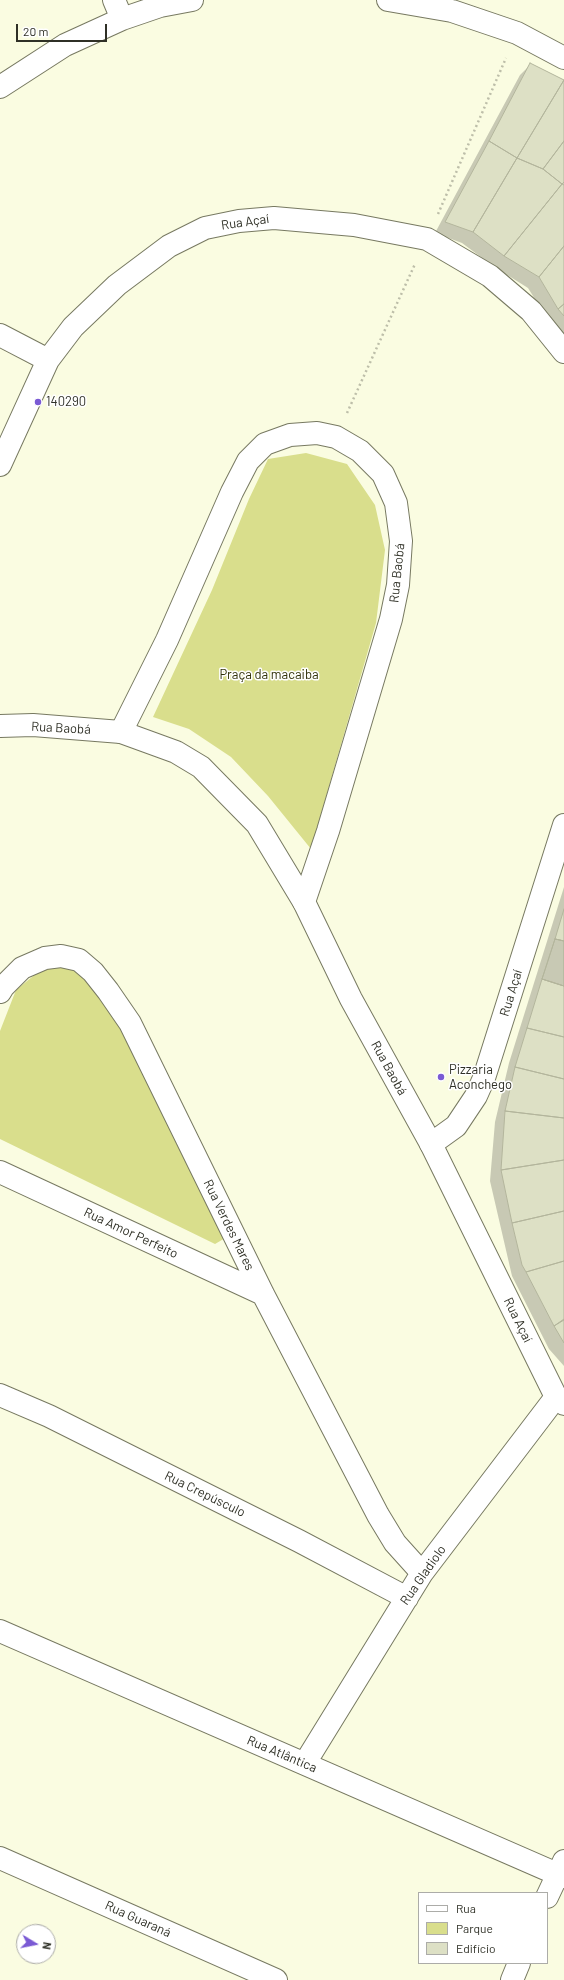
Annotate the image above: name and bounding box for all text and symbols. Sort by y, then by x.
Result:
scale bar [18,16,109,42]
text: 20 m [23,24,49,38]
street label: Rua Açaí [220,211,270,233]
place label: 140290 [46,394,86,410]
marker: 140290 [33,397,43,407]
street label: Rua Baobá [386,543,408,603]
park label: Praça da macaiba [219,667,319,683]
street label: Rua Baobá [31,719,91,737]
street label: Rua Açaí [497,968,525,1018]
street label: Rua Baobá [368,1038,410,1098]
place label: Pizzaria Aconchego [449,1062,512,1093]
marker: Pizzaria Aconchego [436,1072,446,1082]
street label: Rua Verdes Mares [200,1177,258,1273]
street label: Rua Amor Perfeito [81,1204,181,1262]
street label: Rua Açaí [500,1295,536,1345]
street label: Rua Crepúsculo [162,1468,248,1520]
street label: Rua Gladiolo [397,1542,449,1608]
street label: Rua Atlântica [245,1732,319,1776]
legend [418,1892,548,1964]
street label: Rua Guaraná [103,1897,173,1941]
text: Rua [456,1901,476,1915]
text: Parque [456,1921,493,1935]
north arrow [16,1924,56,1964]
text: N [40,1941,54,1951]
text: Edifício [456,1941,496,1955]

